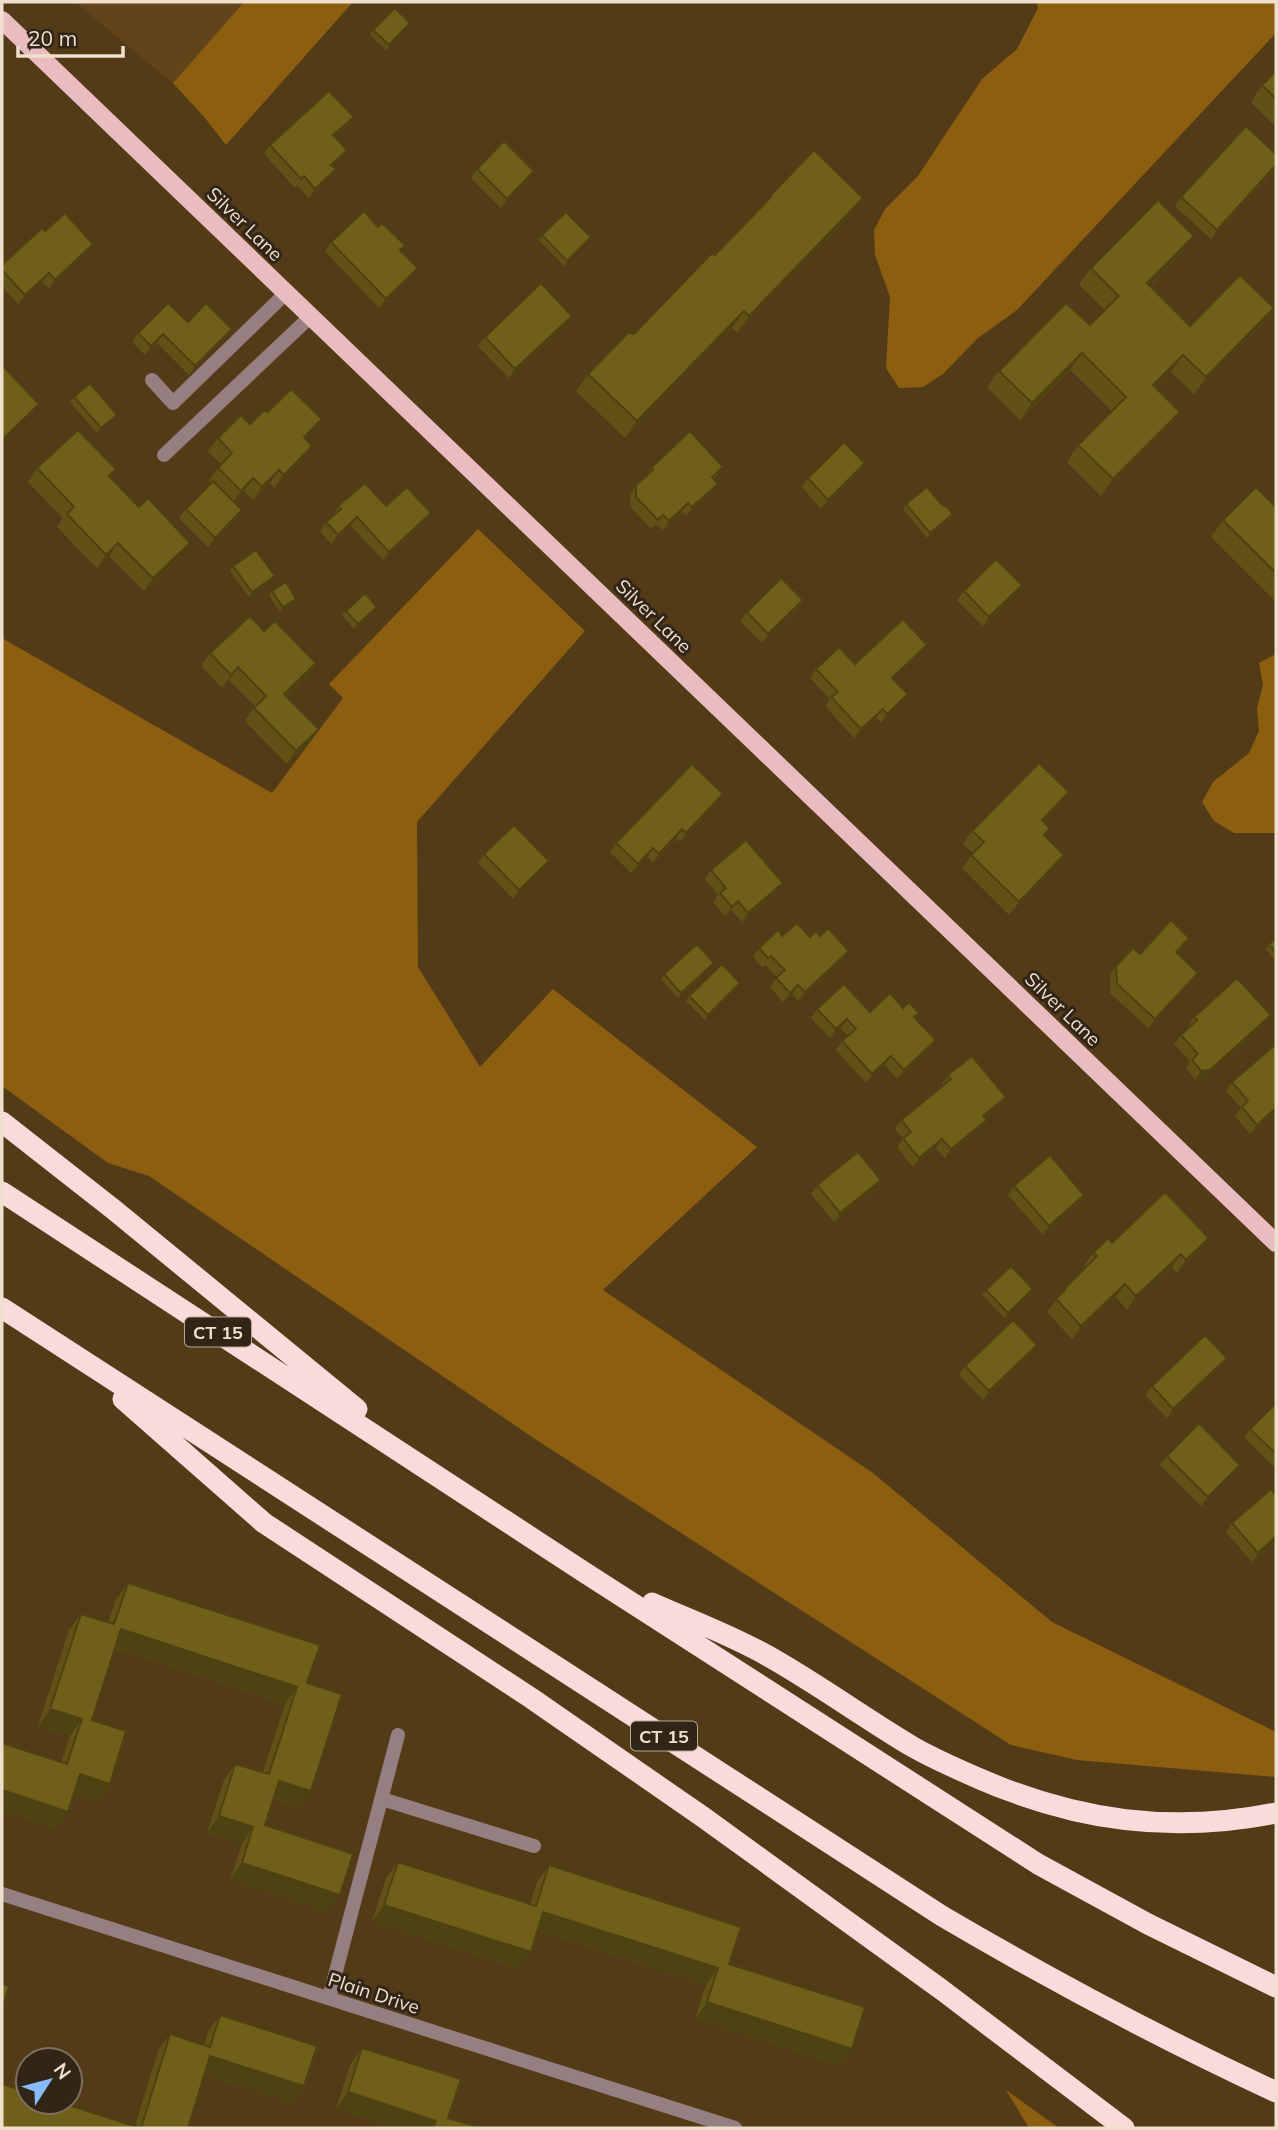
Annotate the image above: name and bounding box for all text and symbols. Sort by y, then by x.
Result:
scale bar [18,14,122,58]
text: 20 m [28,25,77,51]
street label: Silver Lane [202,182,288,266]
street label: Silver Lane [611,574,697,658]
street label: Silver Lane [1020,967,1106,1051]
road number: CT 15 [185,1317,251,1346]
road number: CT 15 [631,1722,697,1750]
street label: Plain Drive [325,1967,423,2019]
north arrow [14,2046,84,2116]
text: N [49,2058,77,2084]

